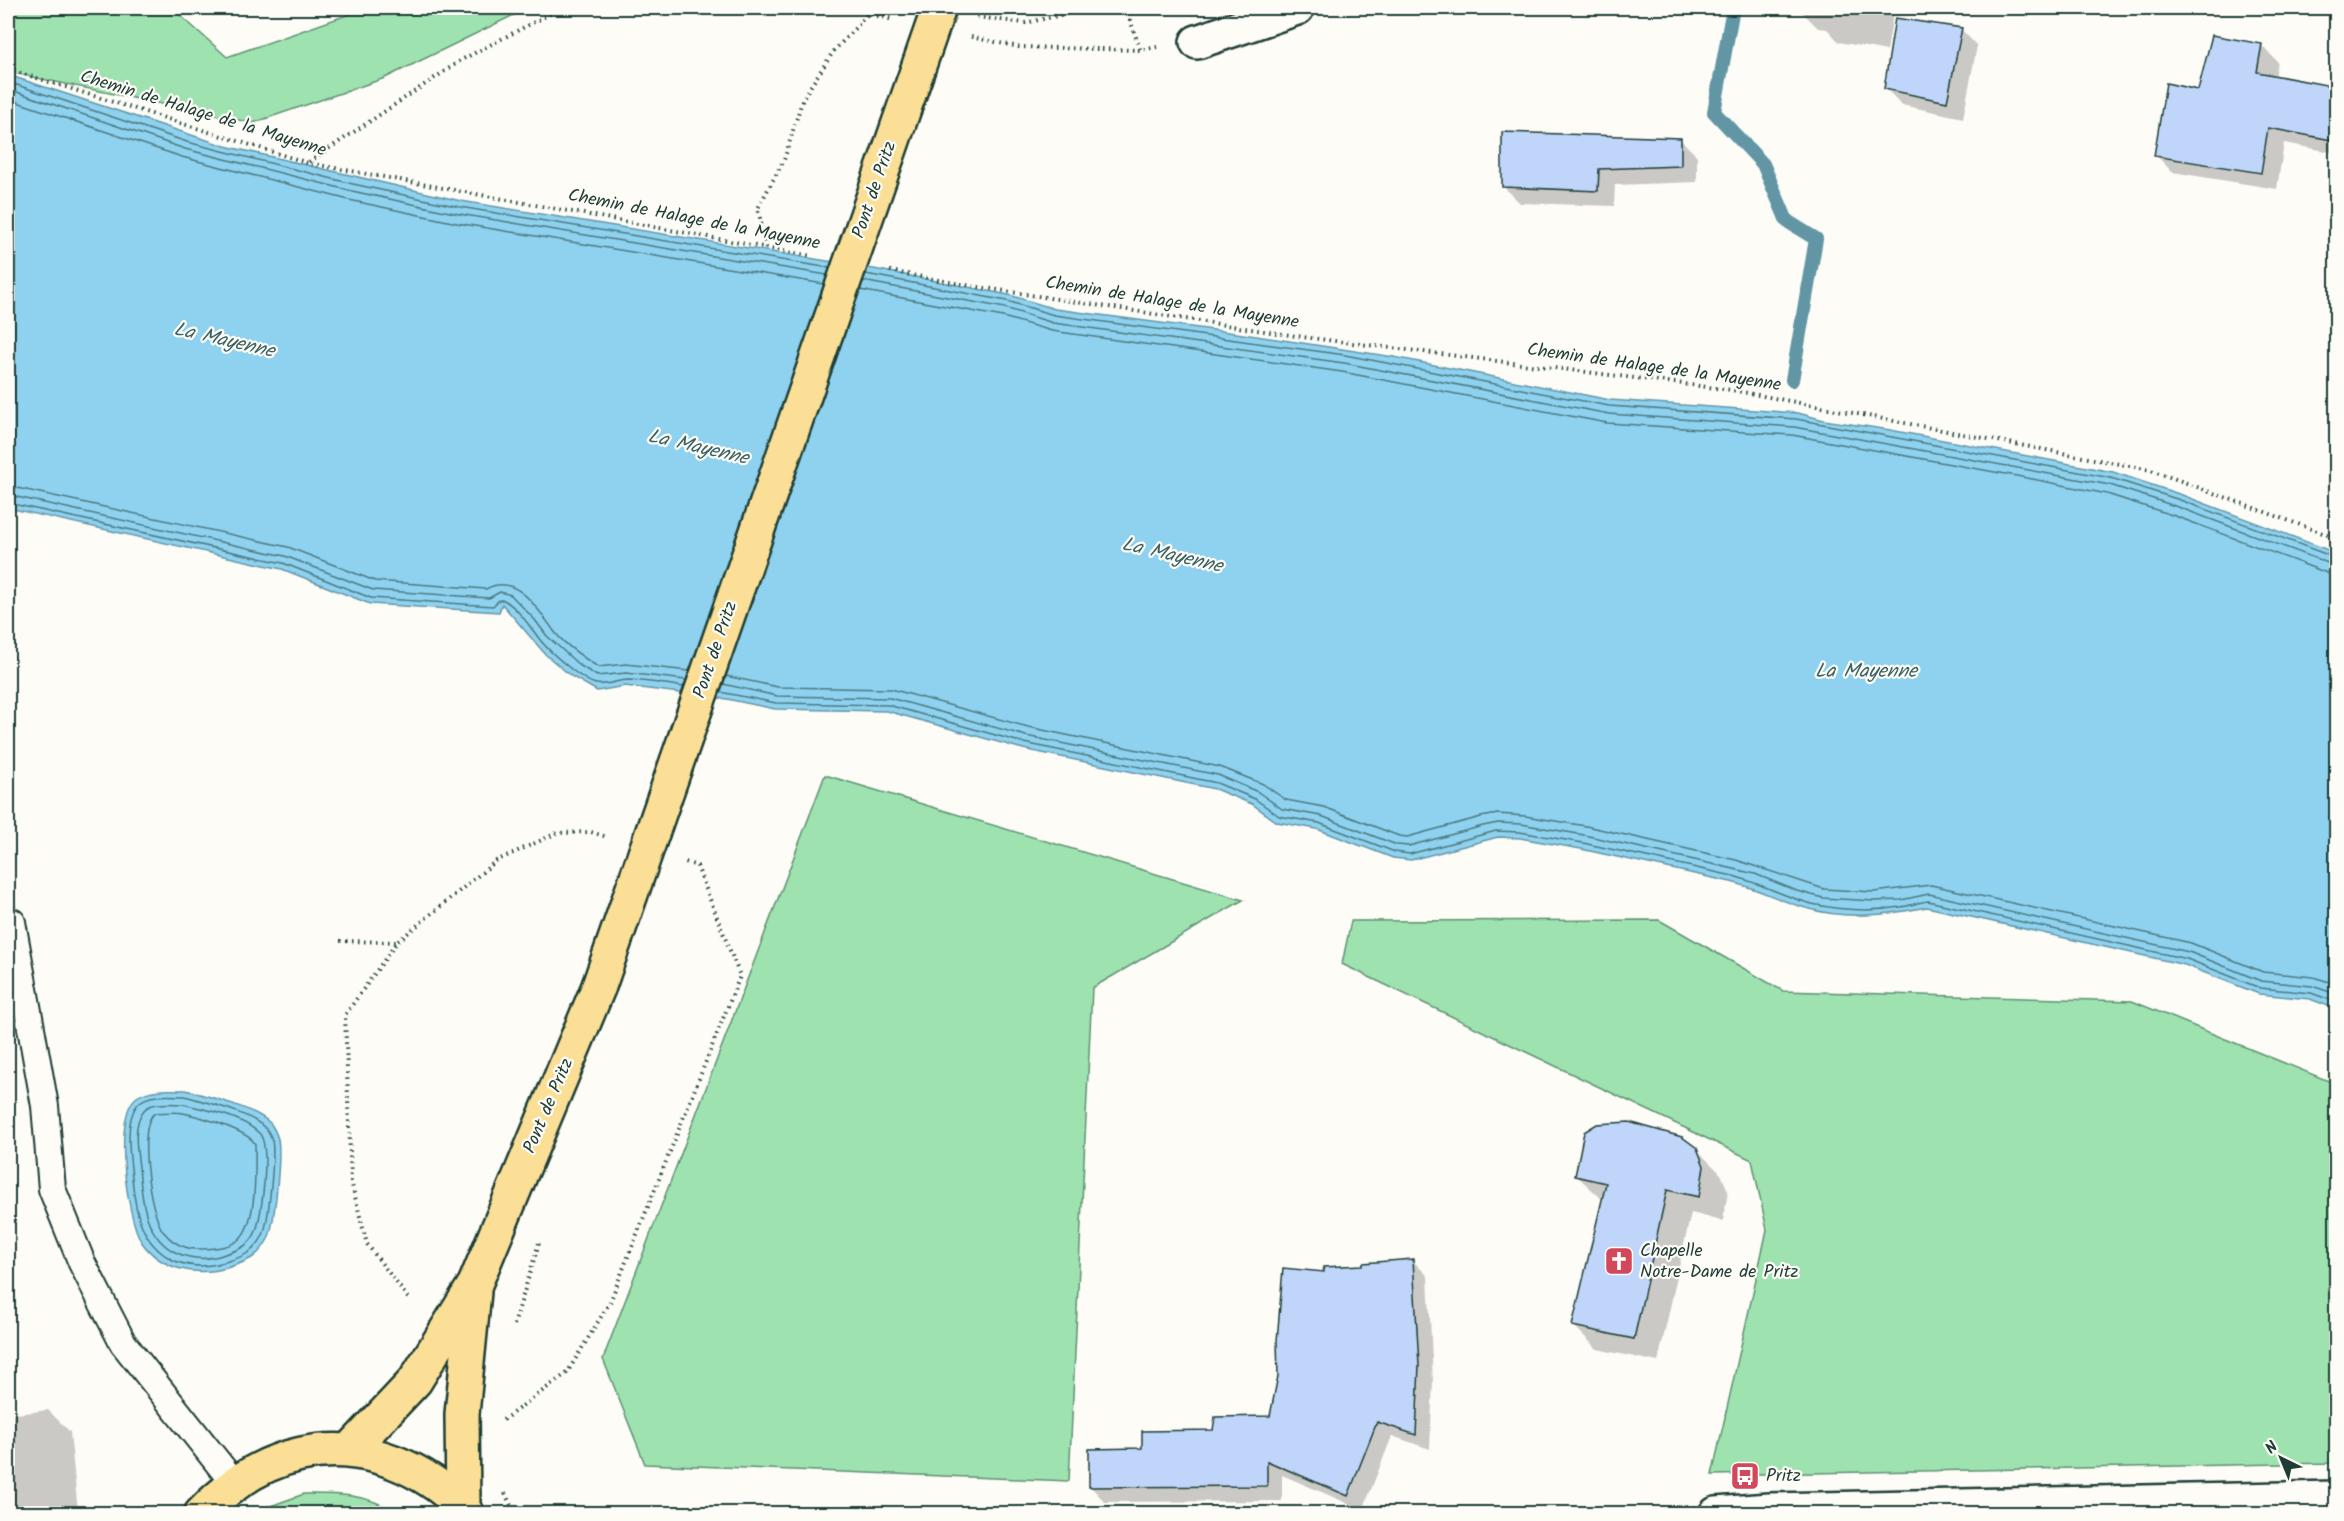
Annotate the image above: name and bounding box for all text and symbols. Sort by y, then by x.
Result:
street label: Chemin de Halage de la Mayenne [76,63,330,165]
street label: Pont de Pritz [845,138,905,242]
street label: Chemin de Halage de la Mayenne [565,181,823,259]
street label: Chemin de Halage de la Mayenne [1043,269,1301,337]
water label: La Mayenne [171,314,279,369]
street label: Chemin de Halage de la Mayenne [1525,336,1783,400]
water label: La Mayenne [645,421,753,476]
water label: La Mayenne [1119,529,1227,584]
street label: Pont de Pritz [686,598,746,702]
water label: La Mayenne [1815,656,1919,688]
street label: Pont de Pritz [516,1054,582,1158]
place label: Chapelle Notre-Dame de Pritz [1640,1237,1799,1287]
church icon: Chapelle Notre-Dame de Pritz [1603,1245,1635,1277]
north arrow [2251,1428,2311,1488]
text: N [2260,1436,2284,1461]
bus stop icon: Pritz [1729,1460,1761,1492]
place label: Pritz [1766,1462,1801,1491]

